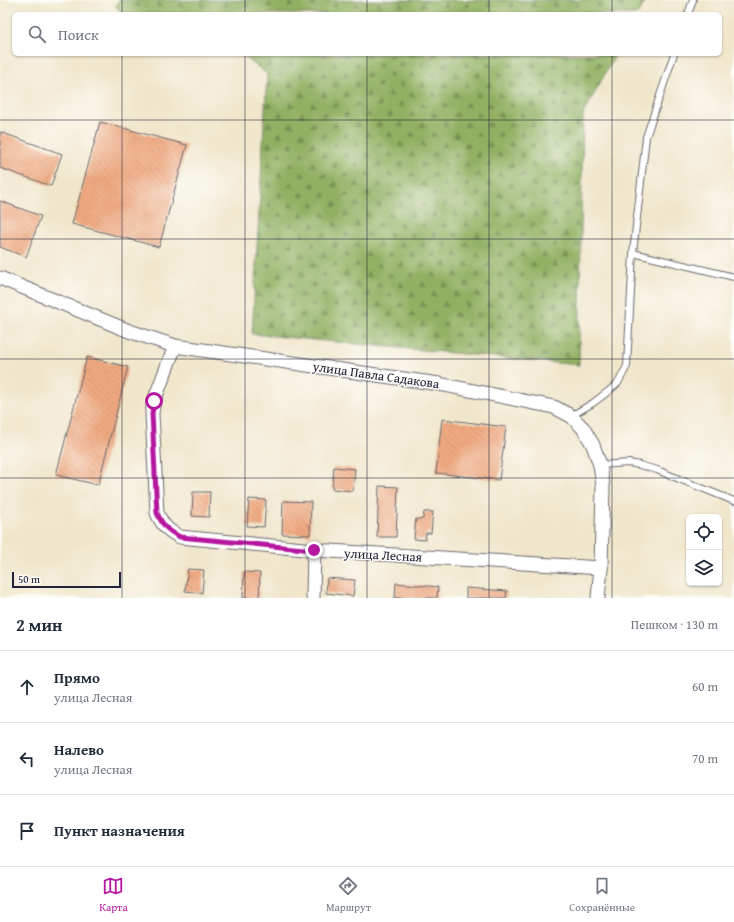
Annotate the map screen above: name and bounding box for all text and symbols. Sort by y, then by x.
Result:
search box [12,12,722,56]
icon: search [26,23,48,45]
text: Поиск [58,24,99,45]
street label: улица Павла Садакова [311,357,441,393]
route start [145,392,163,410]
map controls [686,514,722,586]
button: locate [686,514,722,550]
route end [305,541,323,559]
street label: улица Лесная [342,543,423,567]
button: layers [686,550,722,586]
scale bar [12,570,121,589]
text: 50 m [18,571,40,587]
text: 2 мин [16,612,62,637]
text: Пешком · 130 m [631,615,718,634]
text: Прямо [54,667,100,688]
icon: ahead [16,676,38,698]
text: 60 m [692,677,718,696]
text: улица Лесная [54,688,132,707]
text: Налево [54,739,104,760]
icon: left [16,748,38,770]
text: 70 m [692,749,718,768]
text: улица Лесная [54,760,132,779]
icon: arrive [16,820,38,842]
text: Пункт назначения [54,820,185,841]
tab: Карта [99,875,128,915]
tab: Маршрут [326,875,371,915]
tab: Сохранённые [569,875,635,915]

